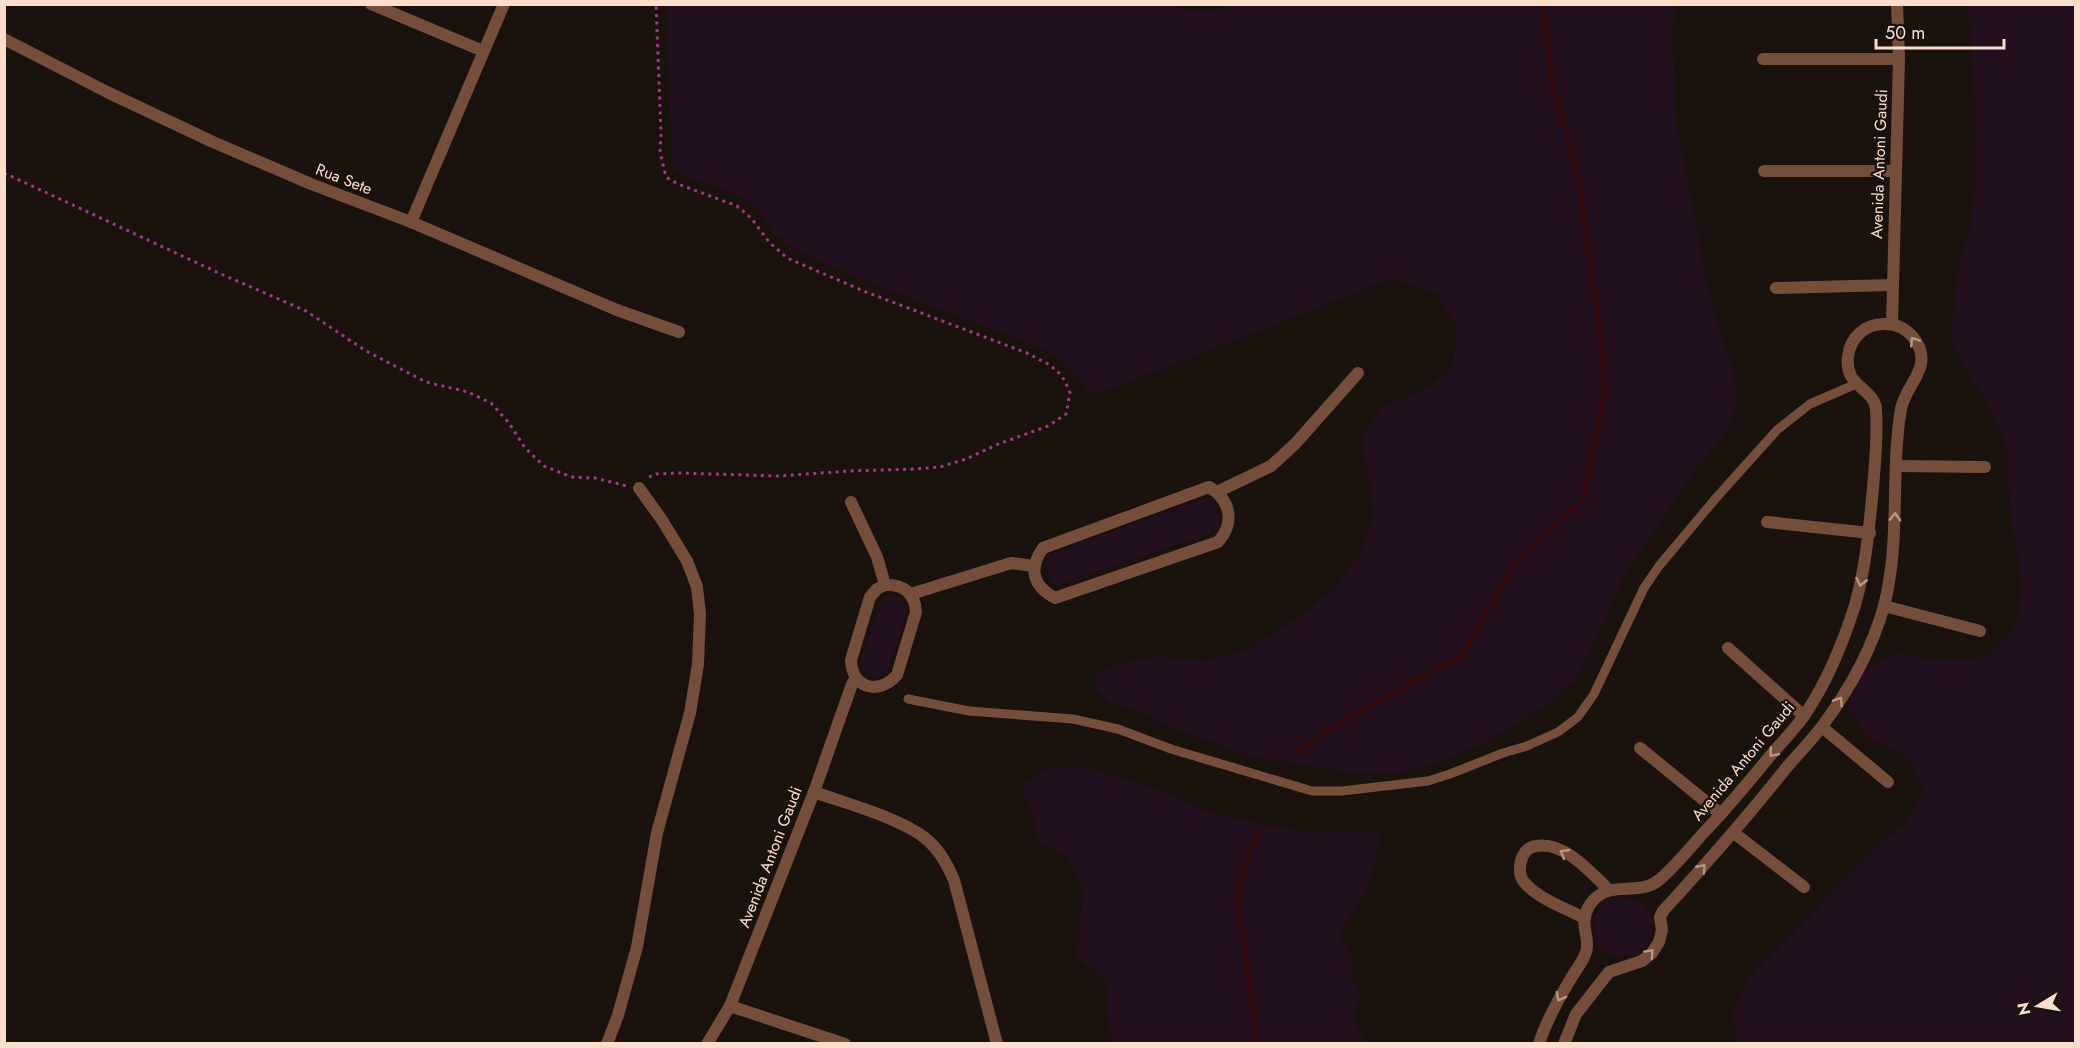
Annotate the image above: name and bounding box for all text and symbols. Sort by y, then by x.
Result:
scale bar [1876,12,2004,50]
text: 50 m [1885,20,1925,46]
street label: Avenida Antoni Gaudi [1865,89,1893,239]
street label: Rua Sete [312,158,376,200]
one-way arrow [1911,337,1922,348]
one-way arrow [1889,513,1902,522]
one-way arrow [1855,576,1868,586]
street label: Avenida Antoni Gaudi [1686,696,1800,826]
one-way arrow [1832,697,1843,708]
one-way arrow [1769,746,1780,757]
street label: Avenida Antoni Gaudi [732,783,808,931]
one-way arrow [1560,849,1570,860]
one-way arrow [1695,864,1706,874]
one-way arrow [1643,949,1654,960]
north arrow [2008,976,2068,1036]
one-way arrow [1556,991,1567,1001]
text: N [2011,1000,2036,1017]

